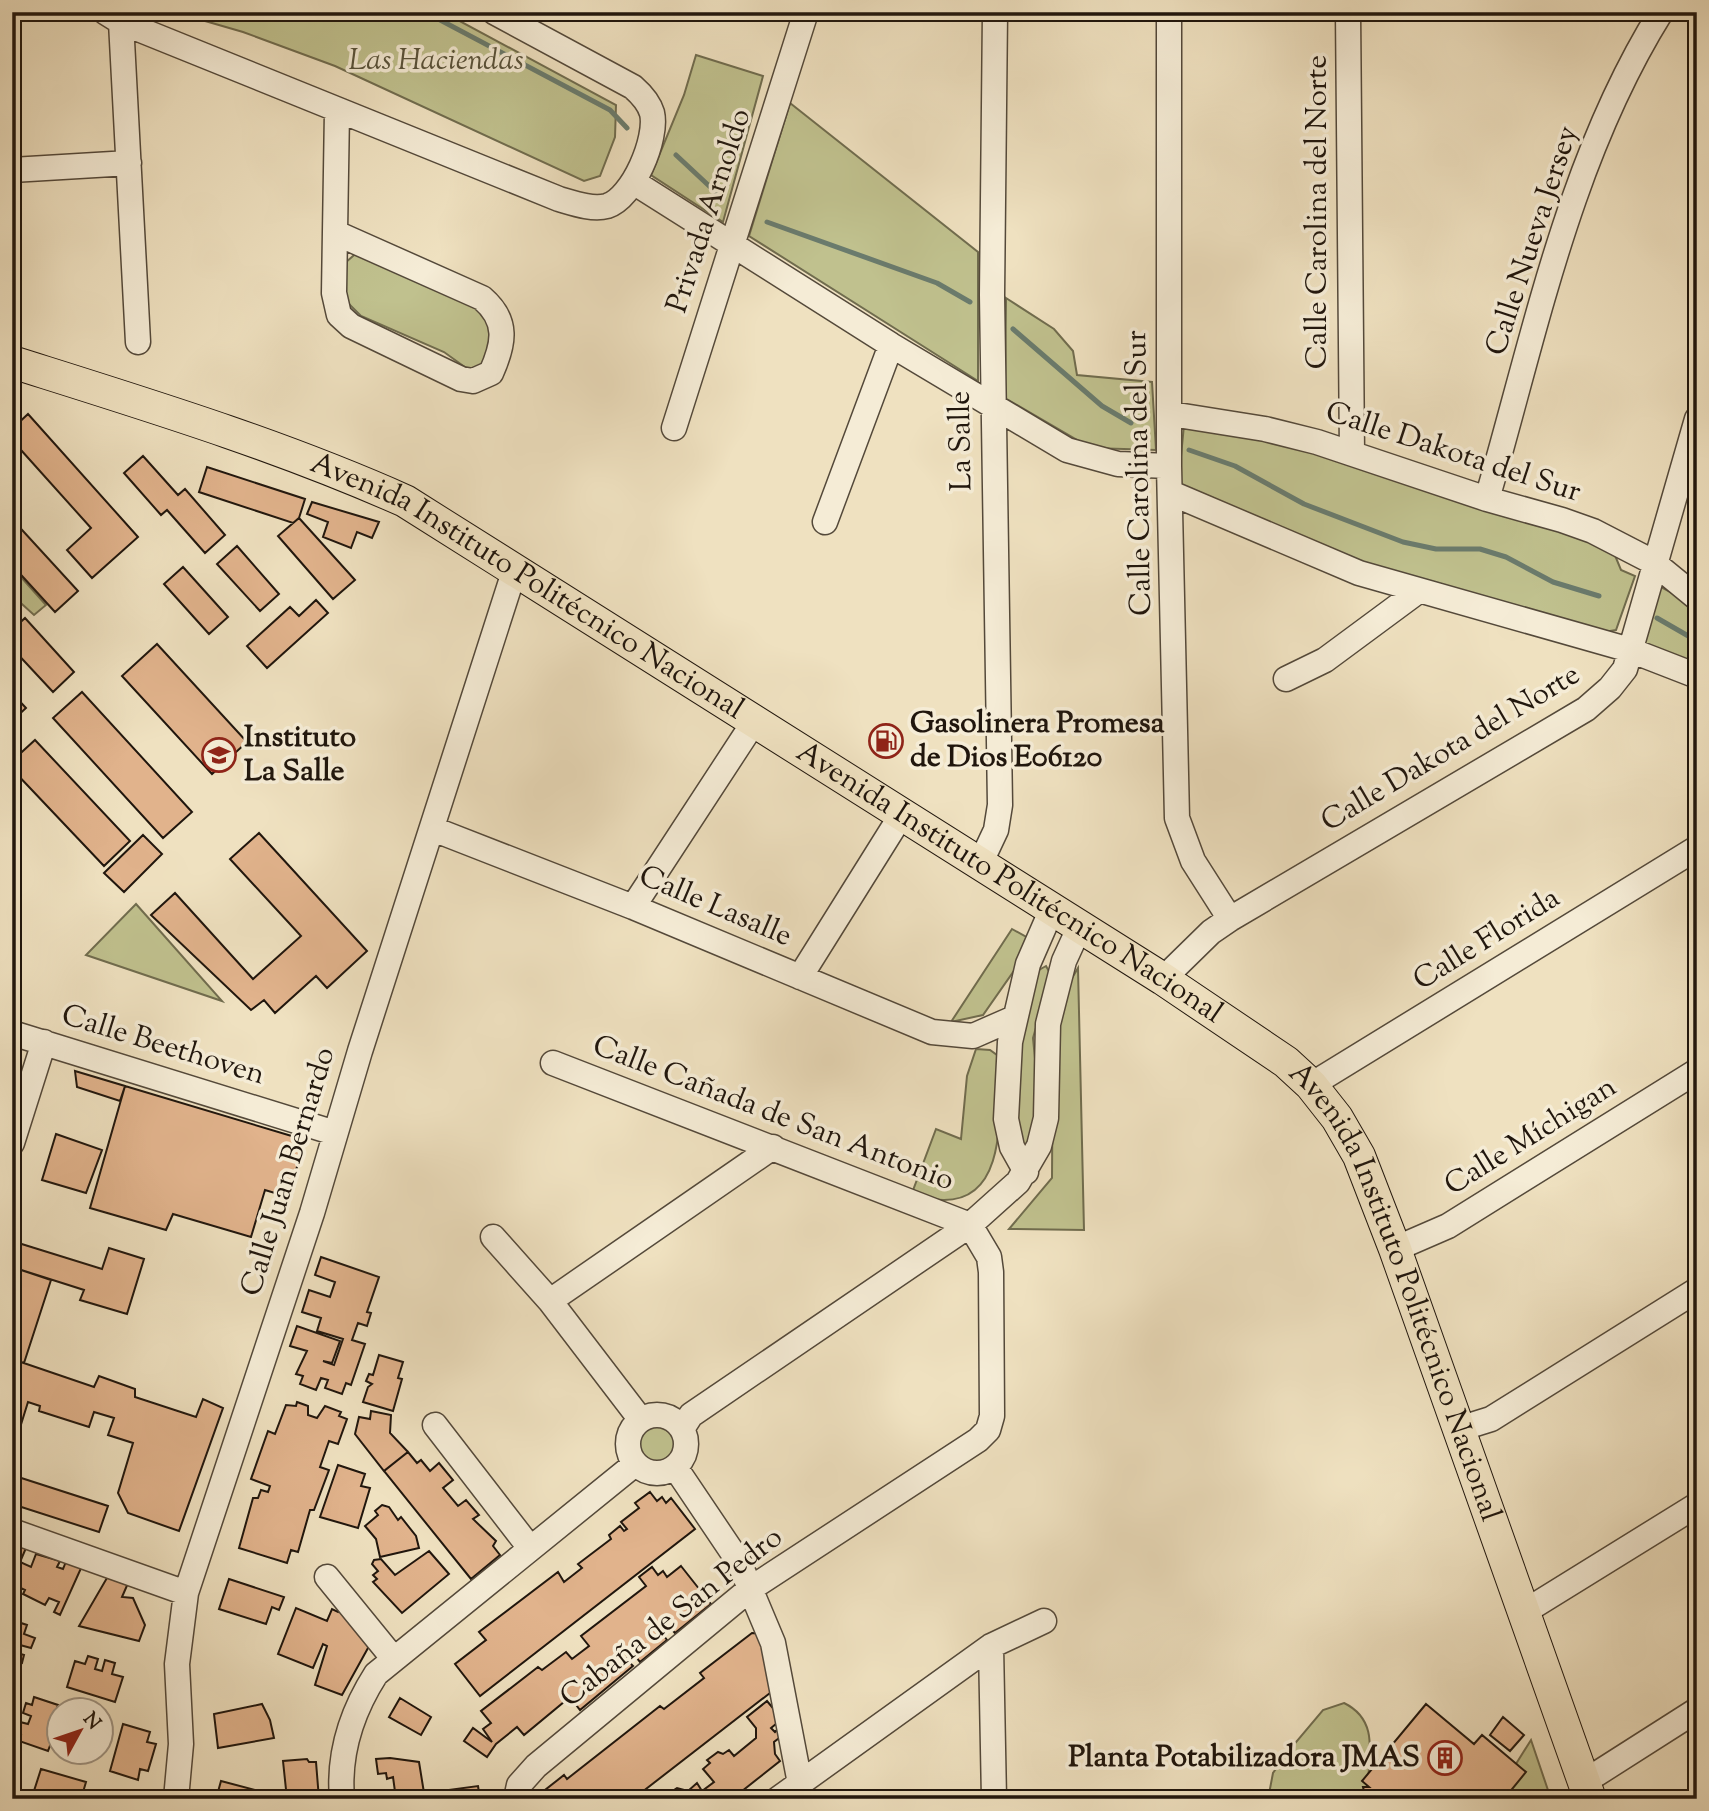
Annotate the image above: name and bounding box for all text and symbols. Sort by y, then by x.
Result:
park label: Las Haciendas [348,40,524,83]
street label: Calle Carolina del Norte [1297,55,1340,369]
street label: Privada Arnoldo [657,103,763,319]
street label: Calle Nueva Jersey [1476,121,1590,361]
street label: Calle Carolina del Sur [1116,330,1164,616]
street label: La Salle [940,390,984,492]
street label: Calle Dakota del Sur [1320,391,1586,515]
street label: Avenida Instituto Politécnico Nacional [304,442,752,731]
street label: Calle Dakota del Norte [1313,655,1589,843]
place label: Gasolinera Promesa de Dios E06120 [910,703,1165,780]
place label: Instituto La Salle [244,717,356,794]
fuel station icon: Gasolinera Promesa de Dios E06120 [867,722,905,760]
street label: Avenida Instituto Politécnico Nacional [788,731,1231,1035]
school or university icon: Instituto La Salle [200,736,238,774]
street label: Calle Lasalle [632,855,798,959]
street label: Calle Florida [1405,878,1569,1002]
street label: Calle Beethoven [56,995,270,1097]
street label: Calle Cañada de San Antonio [586,1025,960,1203]
street label: Calle Juan Bernardo [231,1042,347,1302]
street label: Avenida Instituto Politécnico Nacional [1278,1053,1511,1527]
street label: Calle Míchigan [1437,1067,1626,1207]
street label: Cabaña de San Pedro [551,1517,793,1719]
north arrow [46,1696,116,1766]
text: N [76,1707,106,1736]
place label: Planta Potabilizadora JMAS [1068,1737,1420,1780]
building icon: Planta Potabilizadora JMAS [1426,1739,1464,1777]

